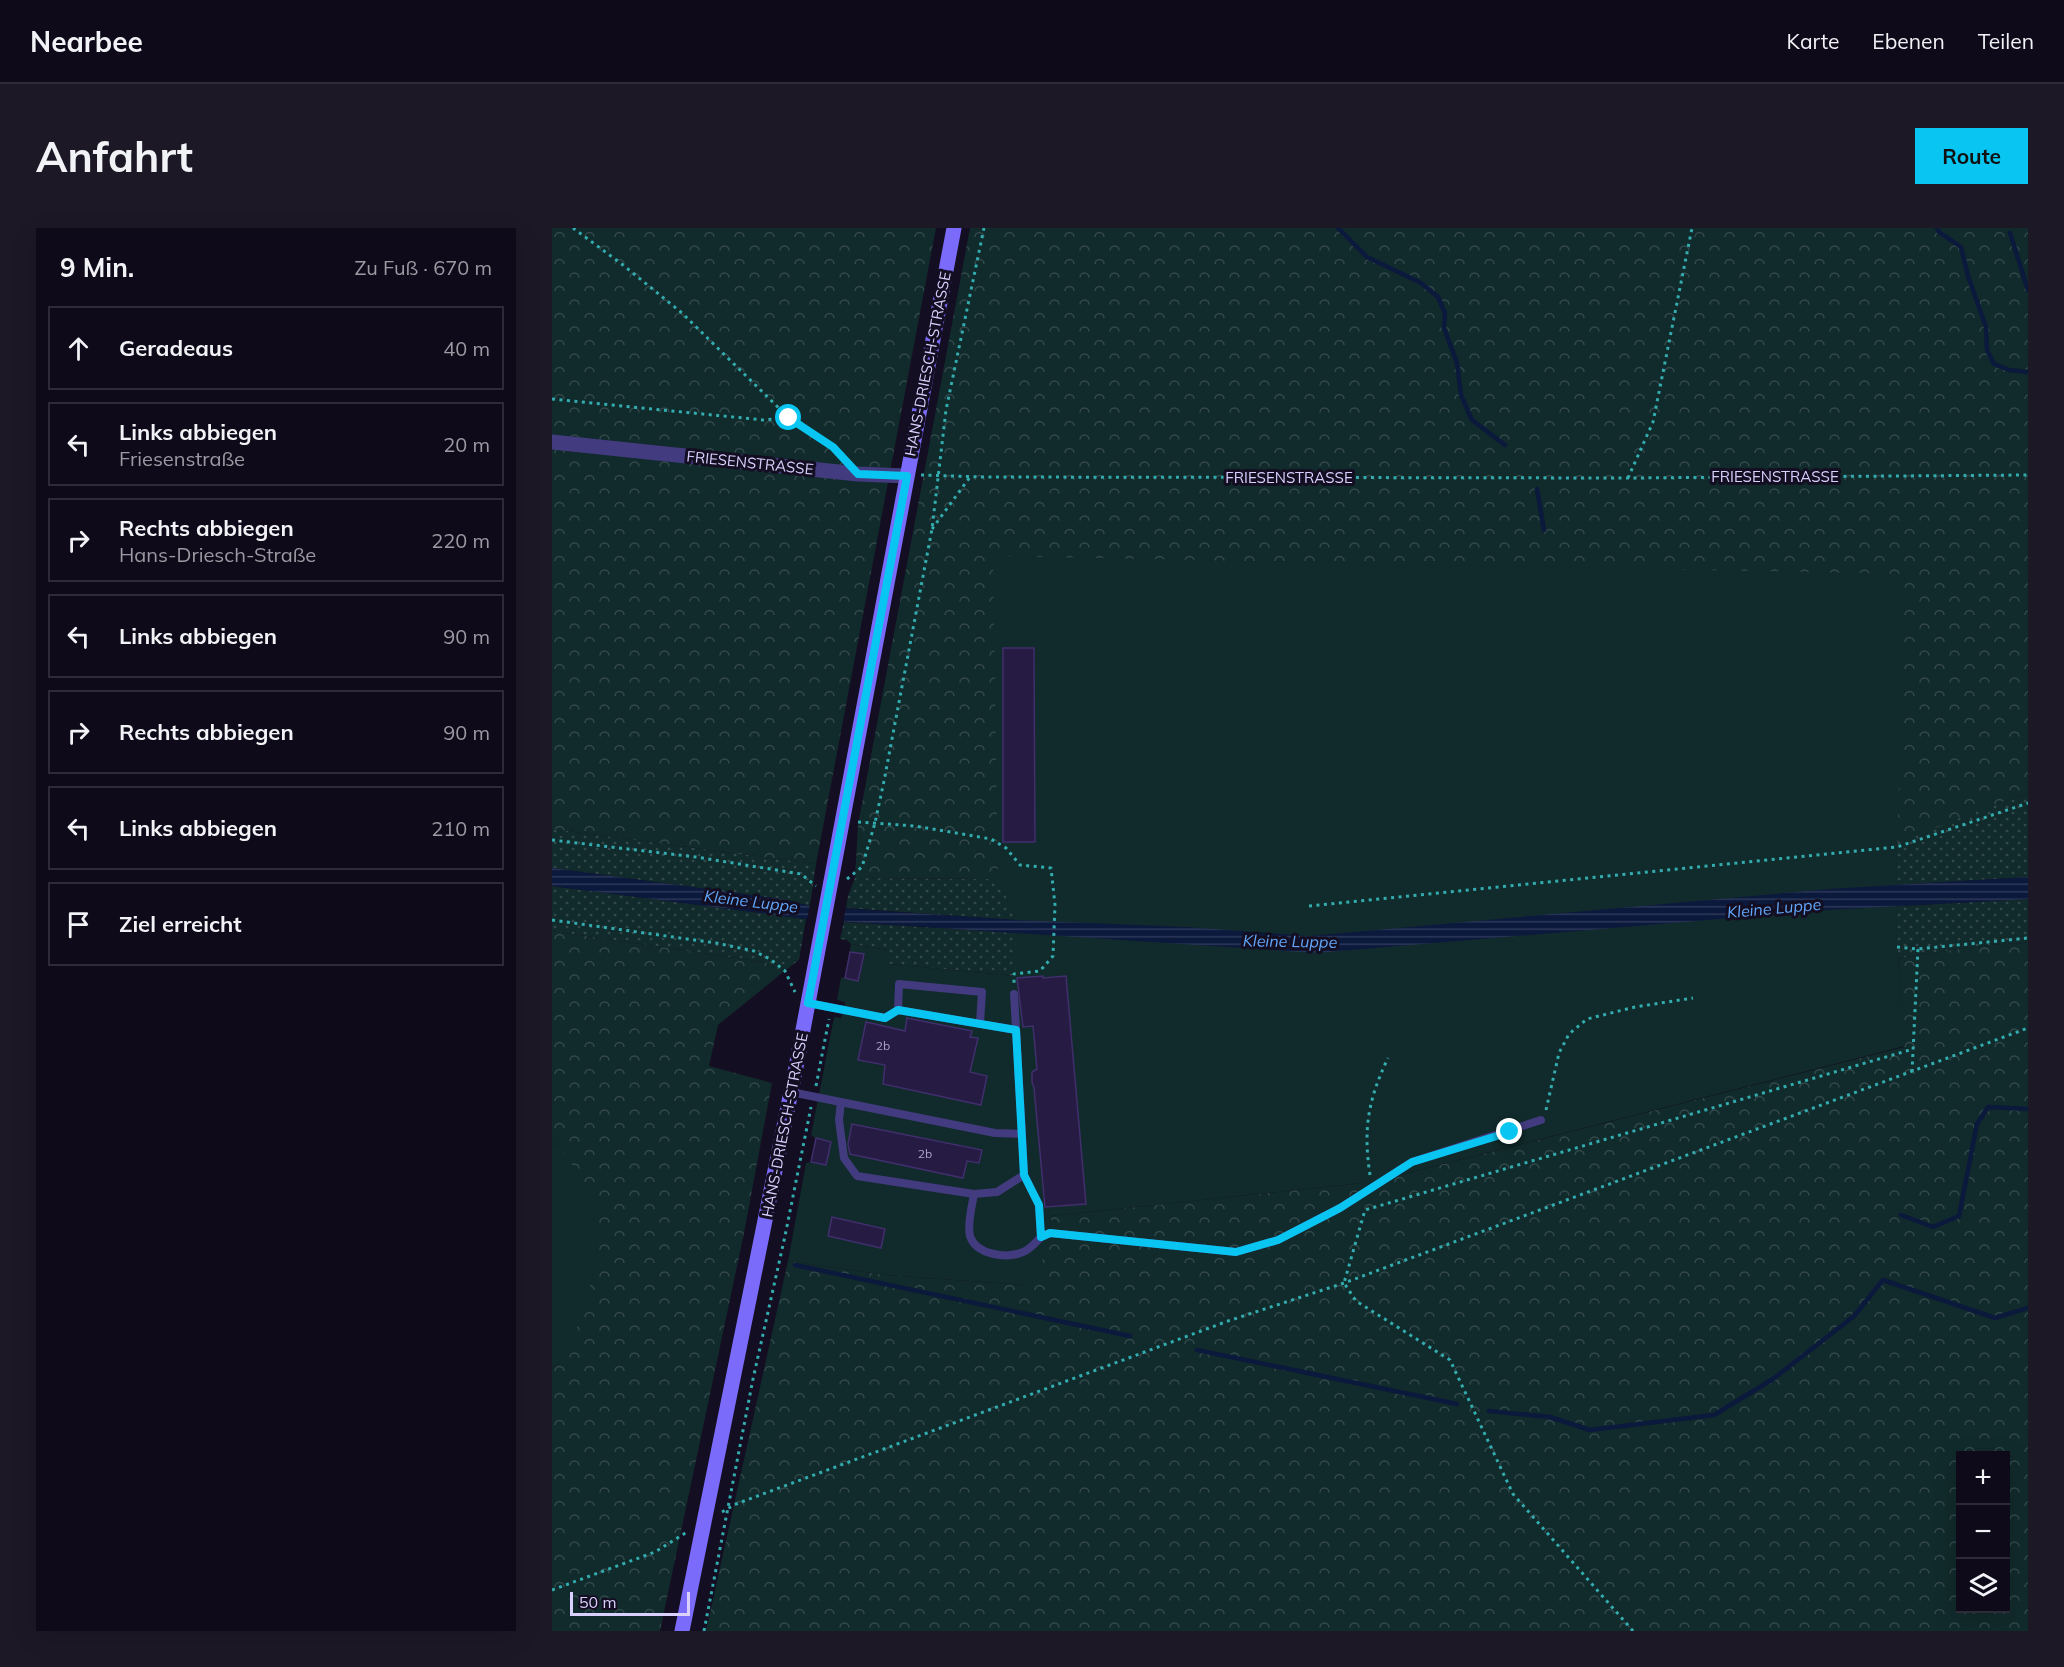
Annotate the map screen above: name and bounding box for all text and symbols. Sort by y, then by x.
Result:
text: Nearbee [30,24,143,59]
text: Karte [1787,28,1839,54]
text: Ebenen [1872,28,1945,54]
text: Teilen [1978,28,2034,54]
button: Route [1915,128,2028,184]
text: Anfahrt [36,130,193,183]
text: 9 Min. [60,251,134,284]
text: Zu Fuß · 670 m [354,255,492,280]
street label: HANS-DRIESCH-STRASSE [900,270,955,458]
icon: ahead [62,332,95,365]
text: Geradeaus [119,334,233,362]
text: 40 m [443,336,490,361]
route start [775,404,801,430]
text: Links abbiegen [119,418,277,446]
icon: left [62,428,95,461]
text: 20 m [443,432,490,457]
text: Friesenstraße [119,446,245,471]
street label: FRIESENSTRASSE [686,446,815,479]
street label: FRIESENSTRASSE [1711,467,1839,486]
street label: FRIESENSTRASSE [1225,468,1353,487]
text: Rechts abbiegen [119,514,294,542]
icon: right [62,524,95,557]
text: 220 m [431,528,490,553]
text: Hans-Driesch-Straße [119,542,316,567]
icon: left [62,620,95,653]
text: Links abbiegen [119,622,277,650]
text: 90 m [443,624,490,649]
icon: right [62,716,95,749]
text: Rechts abbiegen [119,718,294,746]
text: 90 m [443,720,490,745]
icon: left [62,812,95,845]
text: Links abbiegen [119,814,277,842]
text: 210 m [431,816,490,841]
water label: Kleine Luppe [703,885,799,917]
water label: Kleine Luppe [1726,894,1822,922]
icon: arrive [62,908,95,941]
text: Ziel erreicht [119,910,242,938]
water label: Kleine Luppe [1243,930,1338,952]
street label: HANS-DRIESCH-STRASSE [757,1031,812,1219]
house number: 2b [876,1038,890,1053]
route end [1496,1118,1522,1144]
house number: 2b [918,1146,932,1161]
map controls [1956,1451,2010,1613]
button: + [1956,1451,2010,1505]
button: − [1956,1505,2010,1559]
button: layers [1956,1559,2010,1613]
scale bar [570,1589,690,1616]
text: 50 m [579,1592,616,1612]

